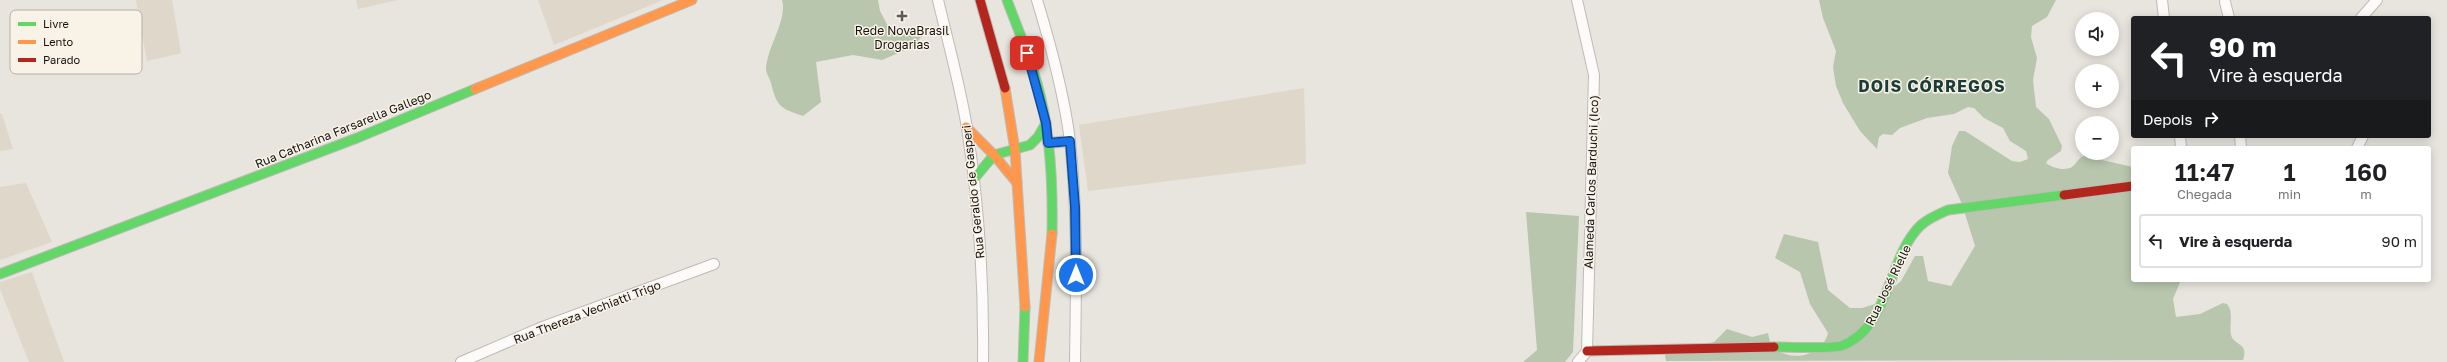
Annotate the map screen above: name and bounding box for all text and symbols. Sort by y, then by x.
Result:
legend [10,10,142,74]
marker: Rede NovaBrasil Drogarias [897,11,907,21]
map controls [2075,12,2119,160]
button: sound [2075,12,2119,56]
text: Livre [43,17,69,30]
place label: Rede NovaBrasil Drogarias [855,23,949,52]
text: 90 m [2209,30,2276,63]
icon: left [2143,32,2195,84]
text: Lento [43,35,74,48]
pin [1010,36,1044,70]
icon: arrive [1016,42,1038,64]
text: Parado [43,53,80,66]
button: + [2075,64,2119,108]
text: Vire à esquerda [2209,64,2343,86]
district label: DOIS CÓRREGOS [1858,76,2006,96]
street label: Rua Catharina Farsarella Gallego [253,87,433,171]
street label: Alameda Carlos Barduchi (Ico) [1580,95,1602,269]
icon: right [2200,108,2222,130]
text: Depois [2143,110,2192,128]
button: − [2075,116,2119,160]
street label: Rua Geraldo de Gasperi [959,124,987,260]
text: 11:47 [2175,157,2234,186]
text: 1 [2284,157,2296,186]
text: 160 [2345,157,2387,186]
text: Chegada [2177,186,2232,202]
text: min [2278,186,2301,202]
text: m [2360,186,2372,202]
icon: left [2145,230,2167,252]
text: Vire à esquerda [2179,232,2292,250]
text: 90 m [2382,232,2417,250]
street label: Rua José Rielle [1862,242,1914,328]
position arrow [1055,254,1097,296]
street label: Rua Thereza Vechiatti Trigo [511,277,663,347]

